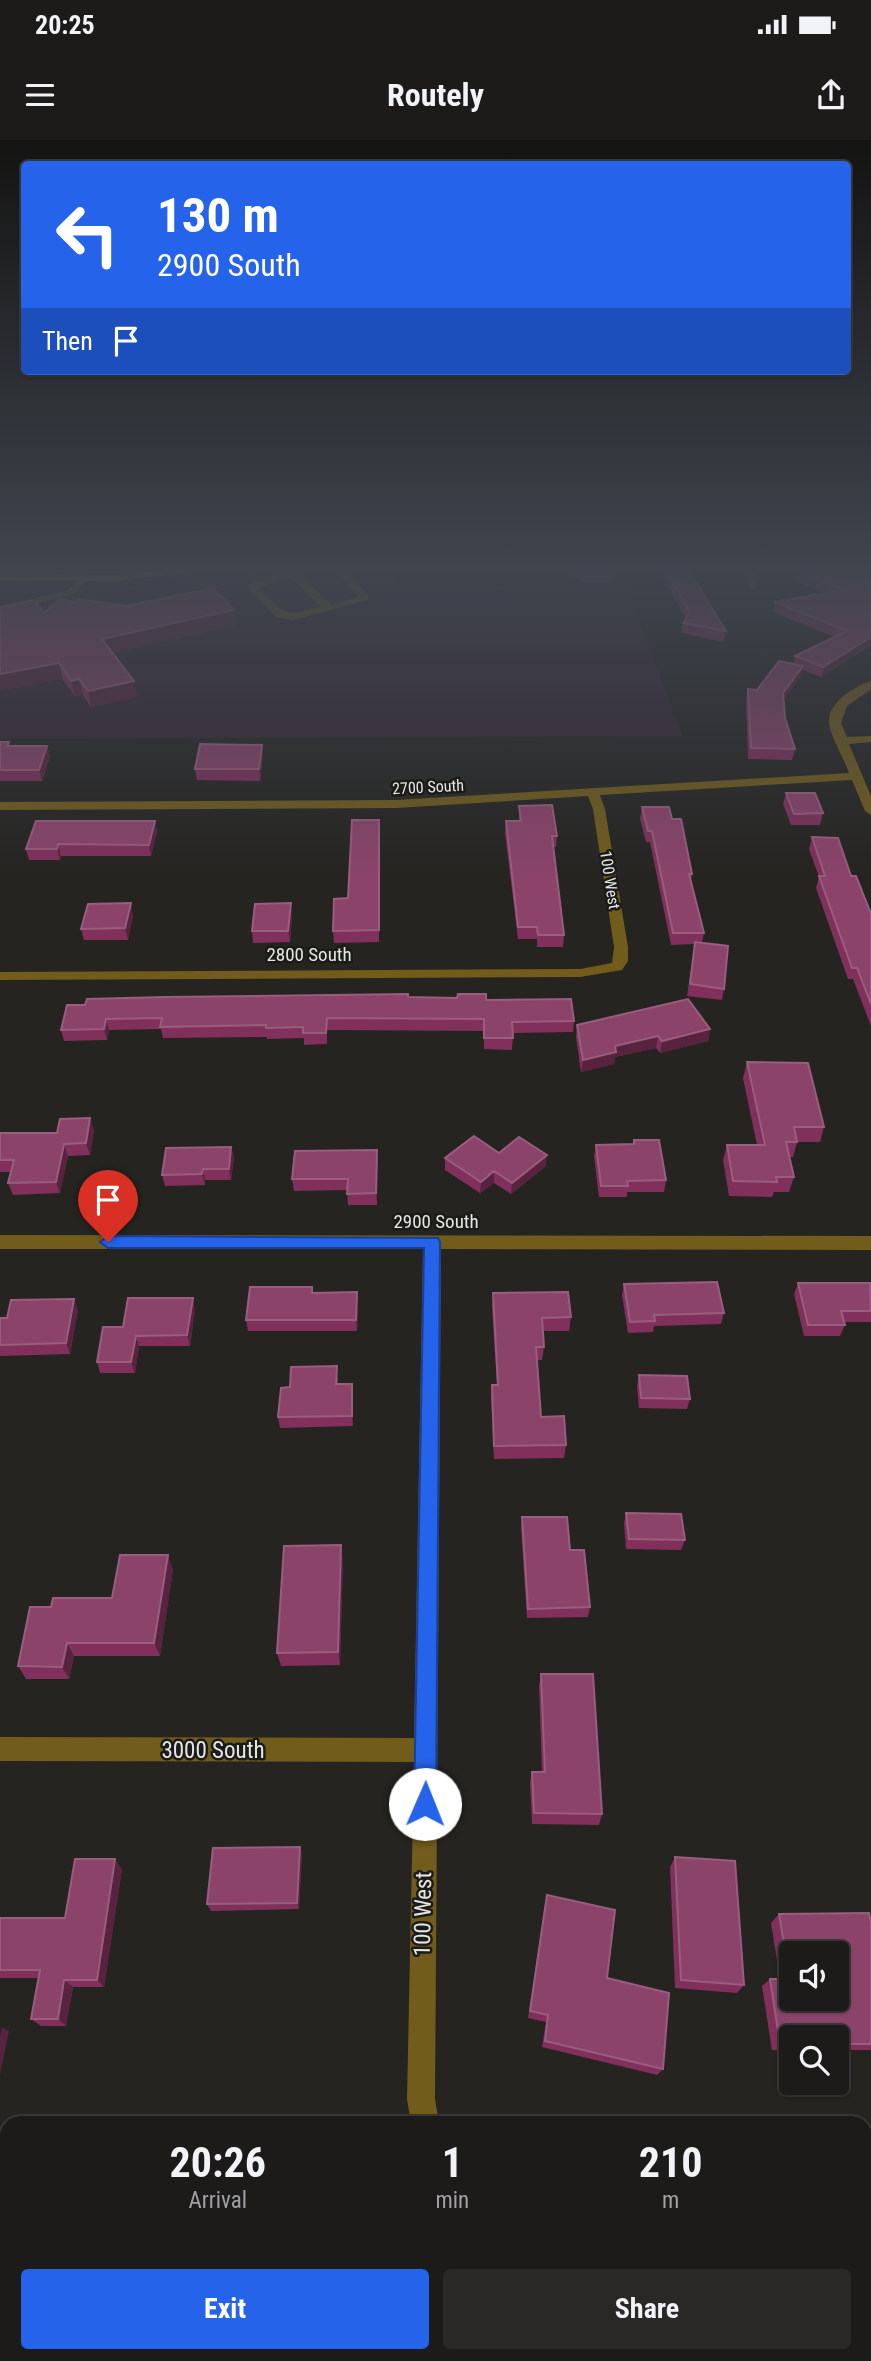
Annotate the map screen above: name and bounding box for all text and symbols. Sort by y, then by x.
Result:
text: 20:25 [35,10,95,40]
icon: menu [21,76,59,114]
text: Routely [387,76,484,114]
icon: share [812,76,850,114]
text: 130 m [157,187,279,244]
icon: left [42,189,133,280]
text: 2900 South [157,246,301,284]
icon: arrive [107,322,145,360]
text: Then [42,326,93,356]
street label: 2700 South [392,776,464,798]
street label: 100 West [596,849,624,911]
street label: 2800 South [266,943,352,966]
pin [78,1170,138,1242]
icon: arrive [89,1181,127,1219]
street label: 2900 South [393,1210,479,1233]
street label: 3000 South [161,1737,265,1764]
position arrow [388,1767,462,1841]
street label: 100 West [409,1871,437,1957]
map controls [779,1941,849,2095]
button: sound [779,1941,849,2011]
button: search [779,2025,849,2095]
text: 20:26 [170,2138,266,2187]
text: 1 [442,2138,463,2187]
text: 210 [639,2138,702,2187]
text: Arrival [188,2187,247,2214]
text: min [435,2187,469,2214]
text: m [662,2187,679,2214]
button: Exit [21,2269,429,2349]
button: Share [443,2269,851,2349]

